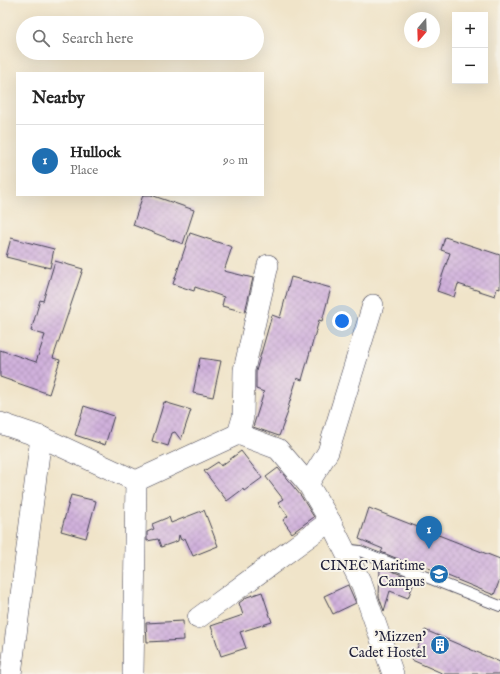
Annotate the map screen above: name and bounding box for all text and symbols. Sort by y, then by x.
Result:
north arrow [404,12,440,48]
map controls [452,12,488,84]
button: + [452,12,488,48]
search box [16,16,264,60]
icon: search [30,27,52,49]
text: Search here [62,29,133,48]
button: − [452,48,488,84]
text: Nearby [32,88,85,109]
text: Hullock [70,143,121,162]
text: 1 [43,152,47,169]
text: 90 m [223,152,248,169]
text: Place [70,162,98,179]
your location [332,311,352,331]
pin: 1 [416,516,442,549]
place label: CINEC Maritime Campus [320,557,426,591]
school or university icon: CINEC Maritime Campus [428,563,450,585]
place label: 'Mizzen' Cadet Hostel [349,628,426,662]
building icon: 'Mizzen' Cadet Hostel [429,634,451,656]

